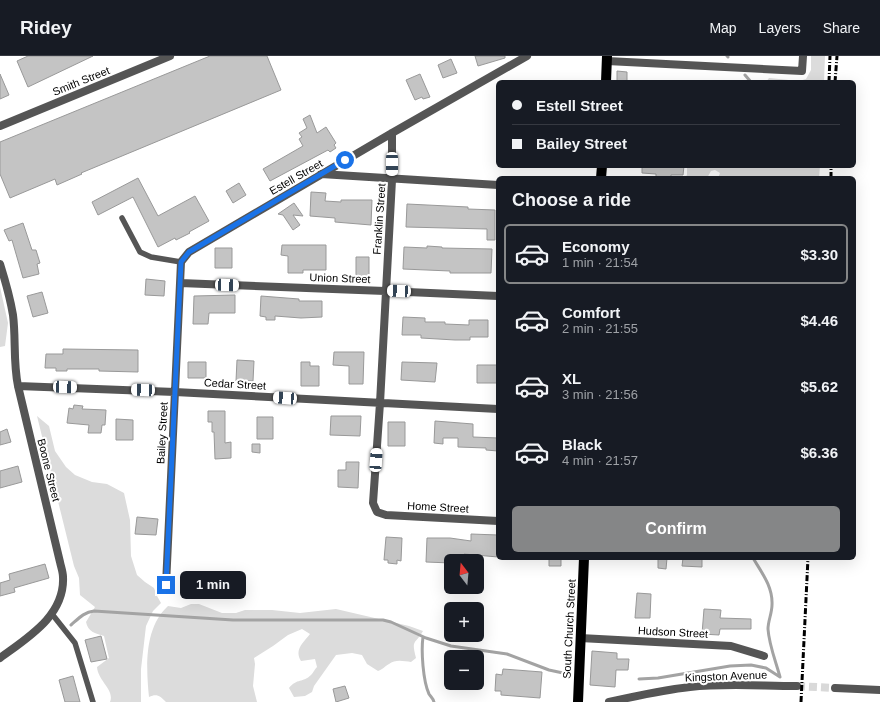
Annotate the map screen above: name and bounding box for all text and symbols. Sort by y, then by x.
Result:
text: Ridey [20,17,72,38]
text: Map [709,20,737,36]
text: Layers [759,20,801,36]
text: Share [823,20,860,36]
street label: Smith Street [51,64,111,98]
text: Estell Street [536,97,623,114]
text: Bailey Street [536,135,627,152]
route start [336,151,354,169]
car [386,152,398,176]
street label: Estell Street [267,157,325,197]
street label: Franklin Street [371,183,387,255]
text: Choose a ride [512,190,631,210]
icon: car [514,236,550,272]
text: Economy [562,238,630,255]
text: $3.30 [800,246,838,263]
text: 1 min · 21:54 [562,255,638,270]
street label: Union Street [309,271,371,285]
car [215,279,239,291]
car [387,284,411,298]
icon: car [514,302,550,338]
text: Comfort [562,304,620,321]
text: $4.46 [800,312,838,329]
text: 2 min · 21:55 [562,321,638,336]
icon: car [514,368,550,404]
text: XL [562,370,581,387]
street label: Cedar Street [204,376,266,392]
text: $5.62 [800,378,838,395]
car [53,381,77,393]
car [131,384,155,396]
text: 3 min · 21:56 [562,387,638,402]
car [273,391,297,405]
street label: Bailey Street [154,402,170,464]
icon: car [514,434,550,470]
text: Black [562,436,602,453]
street label: Boone Street [35,437,63,503]
text: $6.36 [800,444,838,461]
car [369,448,383,472]
text: 4 min · 21:57 [562,453,638,468]
street label: Home Street [407,499,469,515]
button: Confirm [512,506,840,552]
north arrow [444,554,484,594]
map controls [444,554,484,690]
callout: 1 min [180,571,246,599]
route end [157,576,175,594]
text: 1 min [196,577,230,592]
street label: South Church Street [560,579,578,679]
button: + [444,602,484,642]
street label: Hudson Street [638,624,708,640]
button: − [444,650,484,690]
street label: Kingston Avenue [685,669,767,683]

